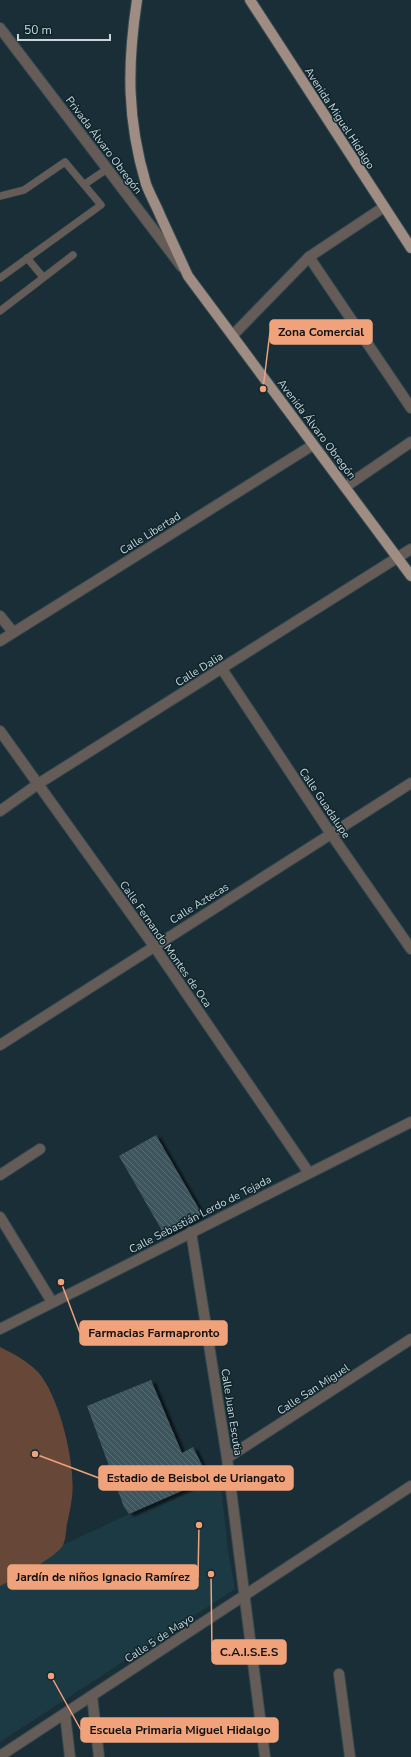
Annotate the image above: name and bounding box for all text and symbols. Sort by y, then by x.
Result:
scale bar [18,16,110,42]
text: 50 m [24,22,52,38]
street label: Avenida Miguel Hidalgo [301,65,378,172]
street label: Privada Álvaro Obregón [62,93,146,197]
callout: Zona Comercial [270,320,372,344]
text: Zona Comercial [278,324,364,340]
street label: Avenida Álvaro Obregón [274,376,360,482]
street label: Calle Libertad [117,509,184,558]
street label: Calle Dalia [172,649,226,690]
street label: Calle Guadalupe [295,765,354,842]
street label: Calle Fernando Montes de Oca [116,878,215,1011]
street label: Calle Aztecas [167,879,232,928]
street label: Calle Sebastián Lerdo de Tejada [126,1172,274,1257]
callout: Farmacias Farmapronto [80,1321,227,1345]
text: Farmacias Farmapronto [88,1325,220,1341]
street label: Calle San Miguel [274,1360,353,1418]
street label: Calle Juan Escutia [217,1367,246,1457]
callout: Estadio de Beisbol de Uriangato [99,1466,293,1490]
text: Estadio de Beisbol de Uriangato [107,1470,285,1486]
callout: Jardín de niños Ignacio Ramírez [8,1565,198,1589]
text: Jardín de niños Ignacio Ramírez [15,1569,190,1585]
street label: Calle 5 de Mayo [122,1610,197,1666]
callout: C.A.I.S.E.S [212,1640,286,1664]
text: C.A.I.S.E.S [220,1644,279,1660]
callout: Escuela Primaria Miguel Hidalgo [81,1718,278,1742]
text: Escuela Primaria Miguel Hidalgo [89,1722,271,1738]

